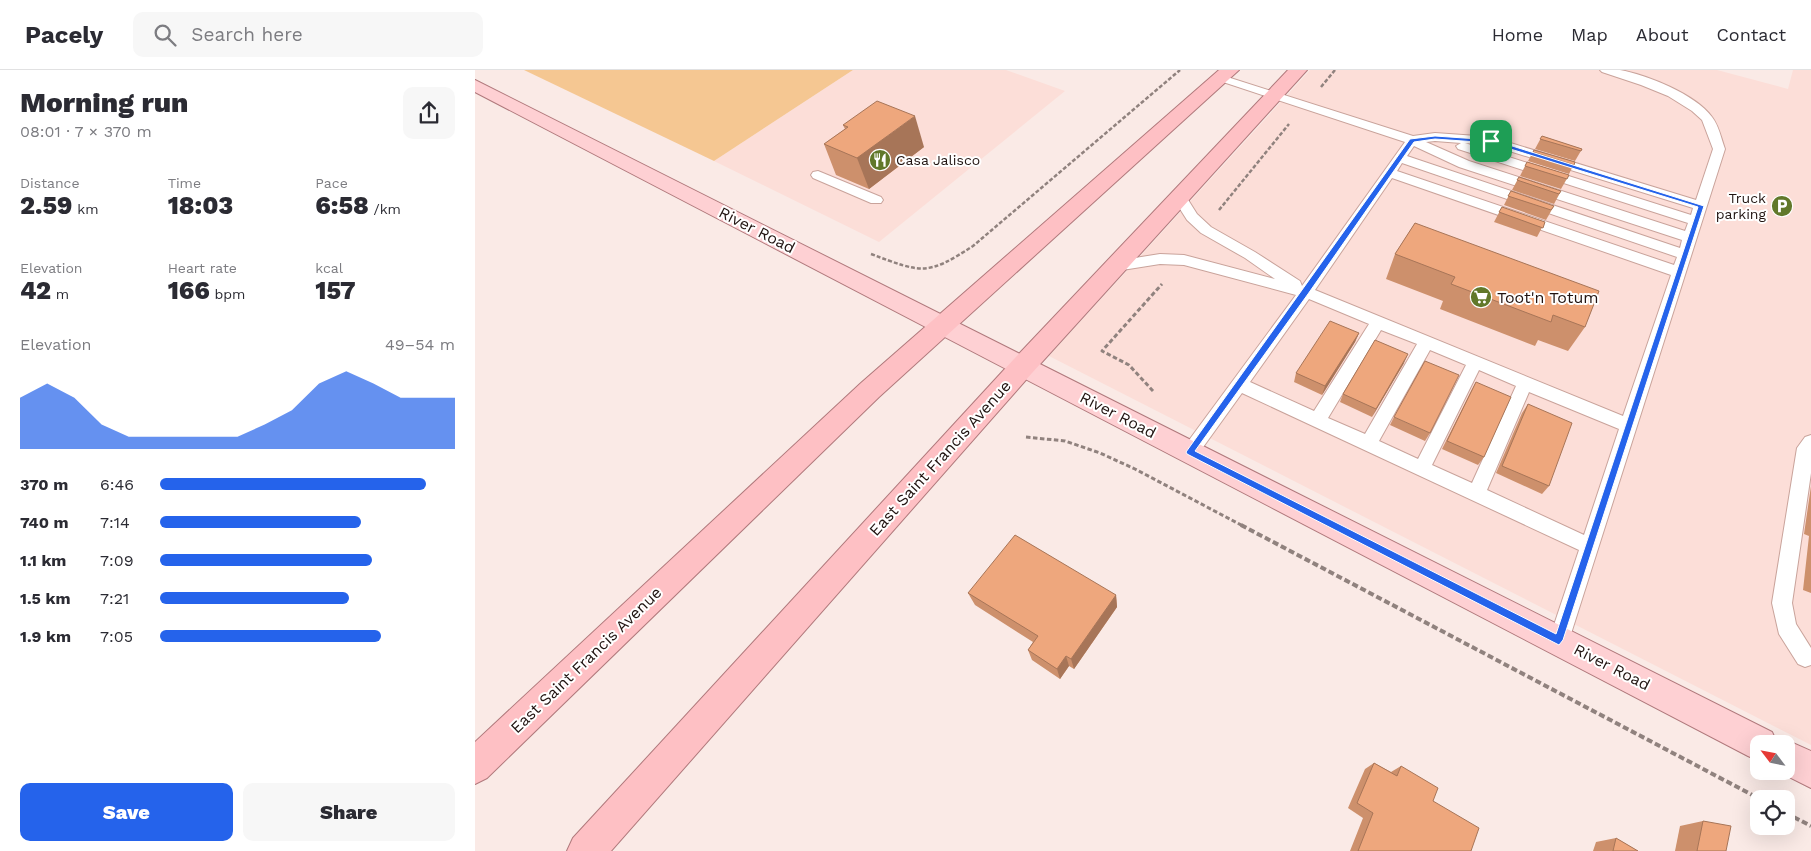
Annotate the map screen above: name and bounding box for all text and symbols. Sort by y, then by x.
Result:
search box [133,12,483,57]
text: Pacely [25,21,103,49]
icon: search [151,21,179,49]
text: Search here [191,23,303,46]
text: Home [1492,24,1543,45]
text: Map [1571,24,1608,45]
text: About [1636,24,1688,45]
text: Contact [1716,24,1786,45]
text: Morning run [20,86,188,119]
button: share [403,87,455,139]
pin [1470,120,1512,162]
text: 08:01 · 7 × 370 m [20,122,152,141]
icon: arrive [1477,127,1505,155]
restaurant icon: Casa Jalisco [868,148,892,172]
place label: Casa Jalisco [896,152,980,168]
text: Distance [20,175,80,191]
text: Time [168,175,201,191]
text: Pace [315,175,348,191]
place label: Truck parking [1716,190,1767,222]
text: 2.59 [20,191,72,220]
text: 18:03 [168,191,233,220]
text: 6:58 [315,191,369,220]
parking icon: Truck parking [1770,194,1794,218]
text: km [72,201,99,217]
text: /km [369,201,401,217]
street label: River Road [716,203,798,257]
text: Elevation [20,260,83,276]
text: Heart rate [168,260,237,276]
text: kcal [315,260,343,276]
text: 42 [20,276,51,305]
text: 166 [168,276,210,305]
text: 157 [315,276,356,305]
supermarket icon: Toot'n Totum [1469,285,1493,309]
text: m [51,286,69,302]
text: bpm [210,286,245,302]
place label: Toot'n Totum [1497,288,1599,307]
text: Elevation [20,335,91,354]
text: 49–54 m [385,335,455,354]
street label: East Saint Francis Avenue [865,376,1015,540]
street label: River Road [1077,388,1159,442]
text: 370 m [20,475,68,494]
text: 6:46 [100,475,134,494]
text: 740 m [20,513,69,532]
text: 7:14 [100,513,130,532]
text: 1.1 km [20,551,66,570]
text: 7:09 [100,551,134,570]
street label: East Saint Francis Avenue [507,583,665,737]
text: 1.5 km [20,589,70,608]
text: 7:21 [100,589,129,608]
text: 1.9 km [20,627,71,646]
text: 7:05 [100,627,133,646]
street label: River Road [1571,640,1653,694]
north arrow [1750,735,1795,780]
map controls [1750,735,1795,835]
button: Save [20,783,233,841]
button: Share [243,783,455,841]
button: locate [1750,790,1795,835]

